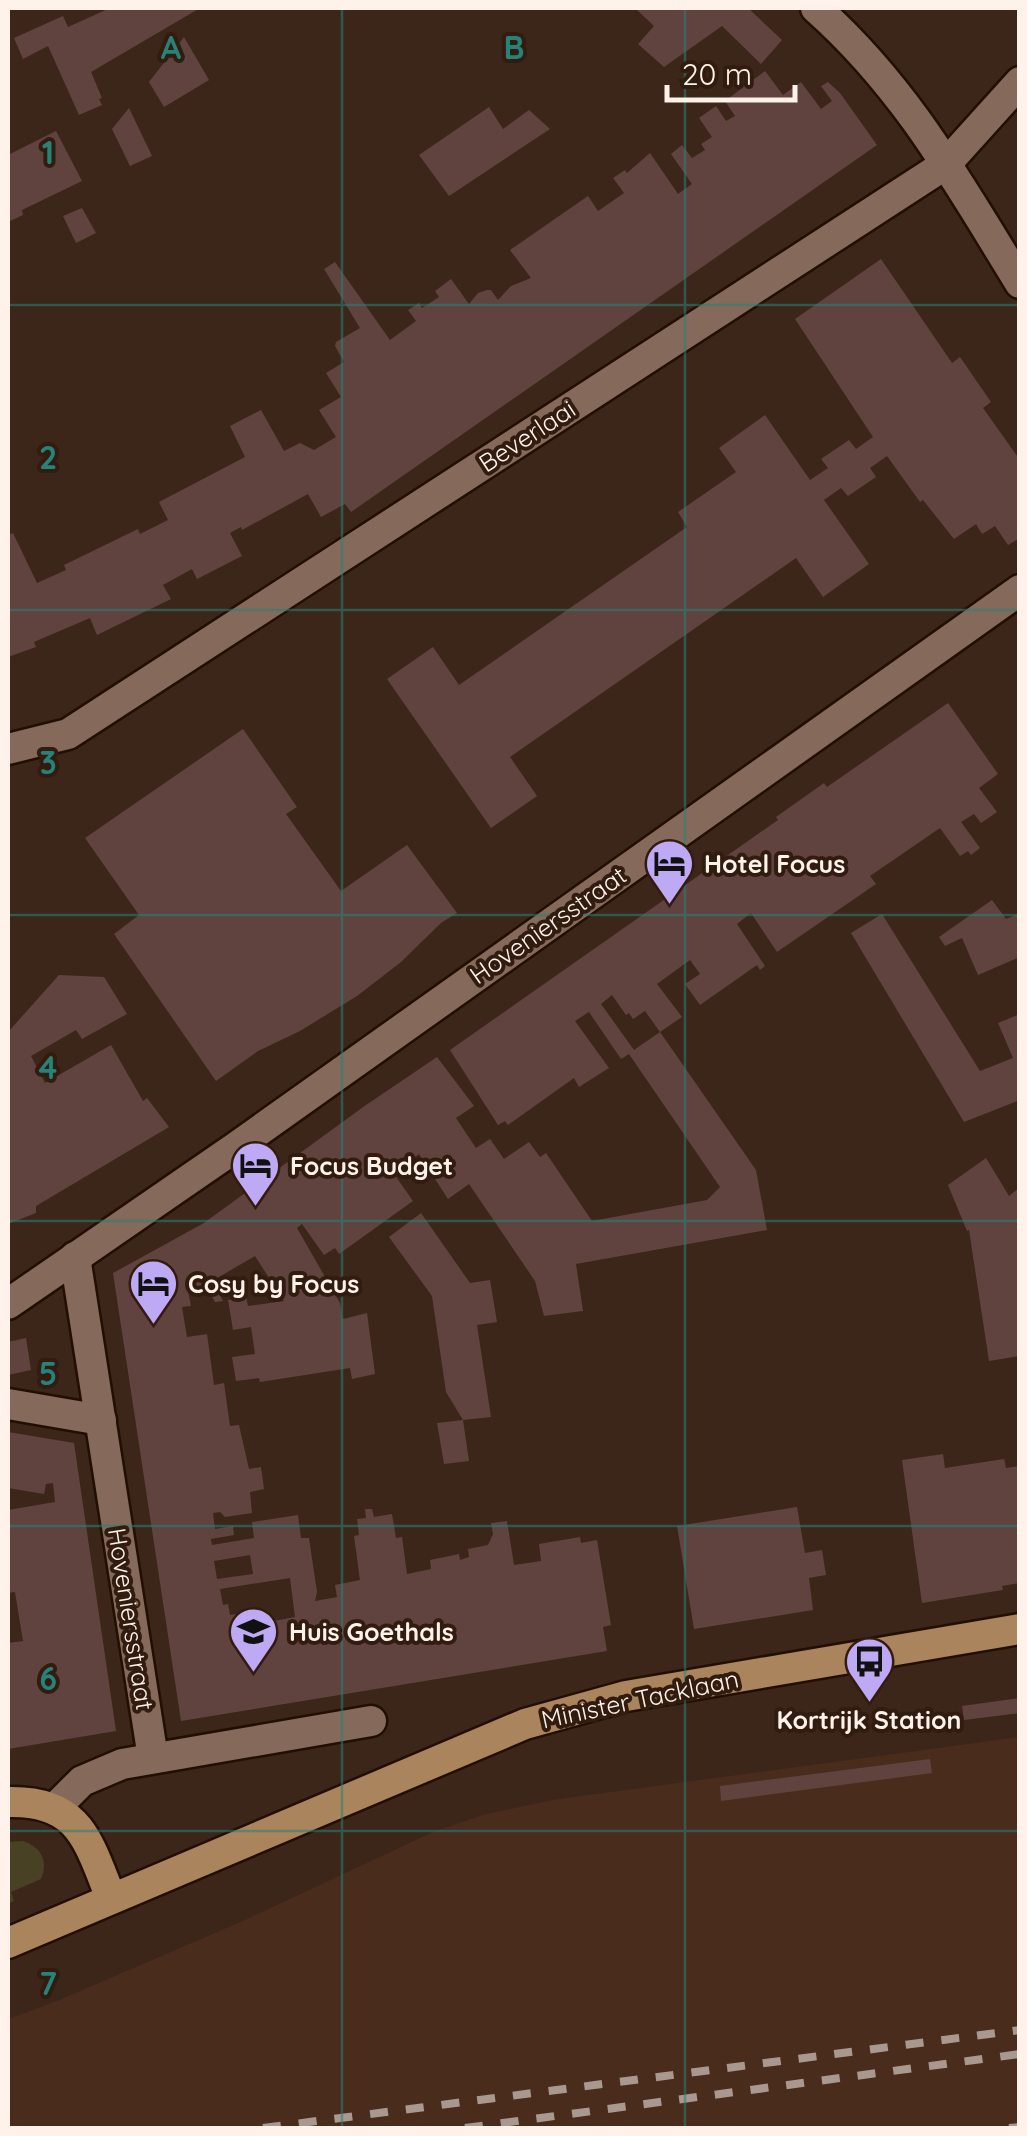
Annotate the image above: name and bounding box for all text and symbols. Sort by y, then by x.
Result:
text: A [161,27,182,67]
text: B [504,27,524,67]
scale bar [667,40,794,102]
text: 20 m [682,55,752,93]
text: 1 [42,132,54,172]
street label: Beverlaai [473,393,581,478]
text: 2 [39,437,57,477]
text: 3 [39,742,57,782]
hotel icon: Hotel Focus [643,838,695,906]
place label: Hotel Focus [704,848,845,879]
street label: Hoveniersstraat [463,859,632,990]
text: 4 [39,1047,58,1087]
hotel icon: Focus Budget [229,1140,281,1208]
place label: Focus Budget [290,1150,453,1181]
hotel icon: Cosy by Focus [127,1258,179,1326]
place label: Cosy by Focus [188,1268,359,1299]
text: 5 [39,1353,57,1393]
street label: Hoveniersstraat [102,1526,161,1712]
school or university icon: Huis Goethals [228,1606,280,1674]
place label: Huis Goethals [289,1616,454,1647]
bus stop icon: Kortrijk Station [843,1636,895,1704]
text: 6 [39,1658,57,1698]
street label: Minister Tacklaan [538,1662,742,1735]
place label: Kortrijk Station [777,1704,961,1735]
text: 7 [39,1963,57,2003]

